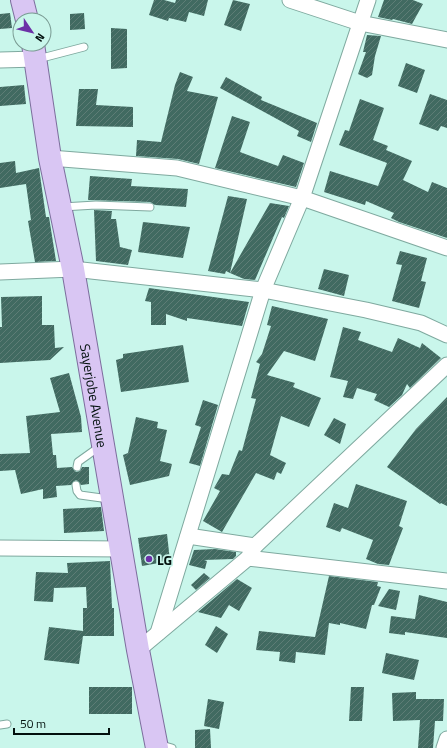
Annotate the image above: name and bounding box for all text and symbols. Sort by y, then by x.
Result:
north arrow [12,12,52,52]
text: N [31,30,49,45]
street label: Sayerjobe Avenue [75,342,114,449]
place label: LG [157,549,172,570]
marker: LG [144,554,154,564]
scale bar [14,710,109,736]
text: 50 m [20,714,46,733]

